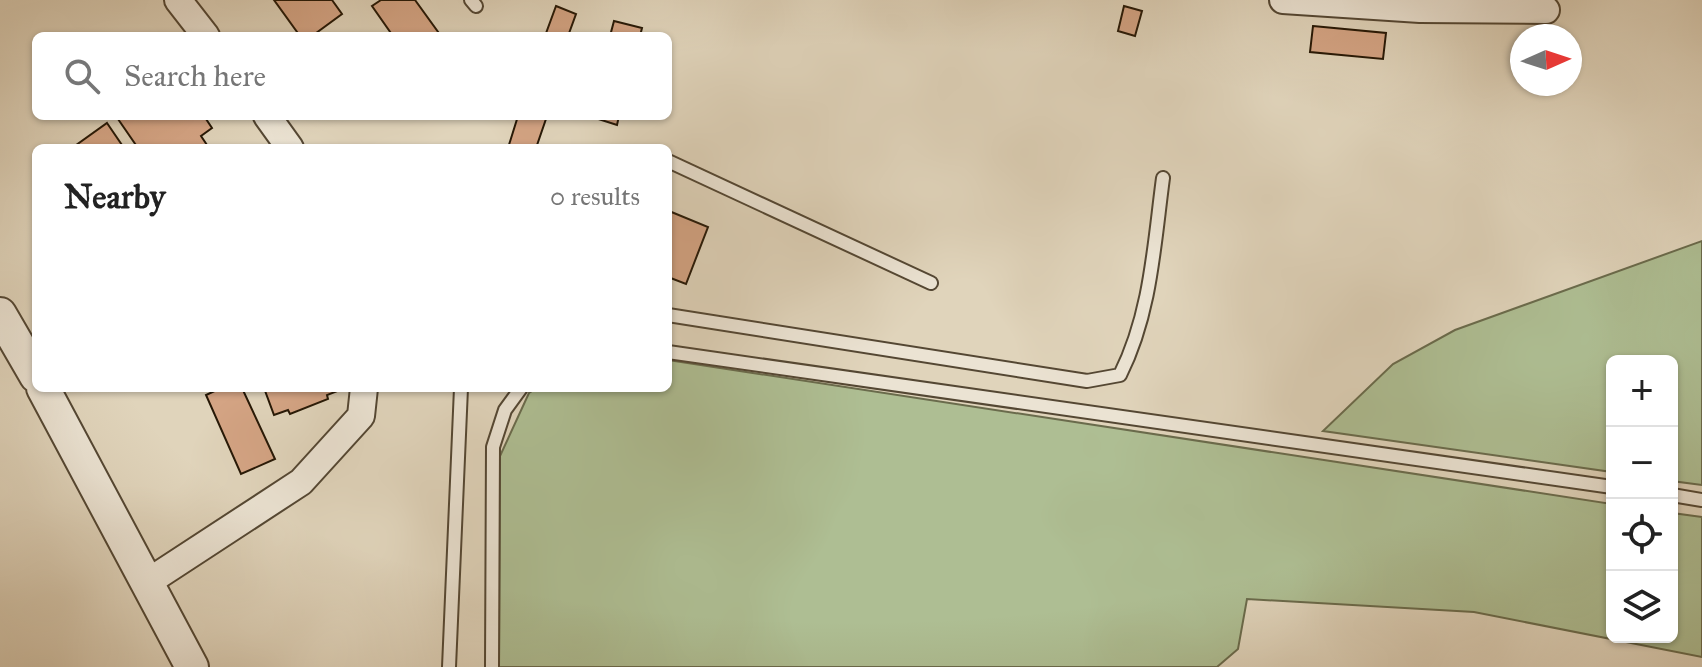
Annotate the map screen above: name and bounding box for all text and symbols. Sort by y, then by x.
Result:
north arrow [1510,24,1582,96]
search box [32,32,672,120]
icon: search [60,54,104,98]
text: Search here [124,58,266,94]
text: Nearby [64,176,166,217]
text: 0 results [550,180,640,212]
map controls [1606,355,1678,643]
button: + [1606,355,1678,427]
button: − [1606,427,1678,499]
button: locate [1606,499,1678,571]
button: layers [1606,571,1678,643]

